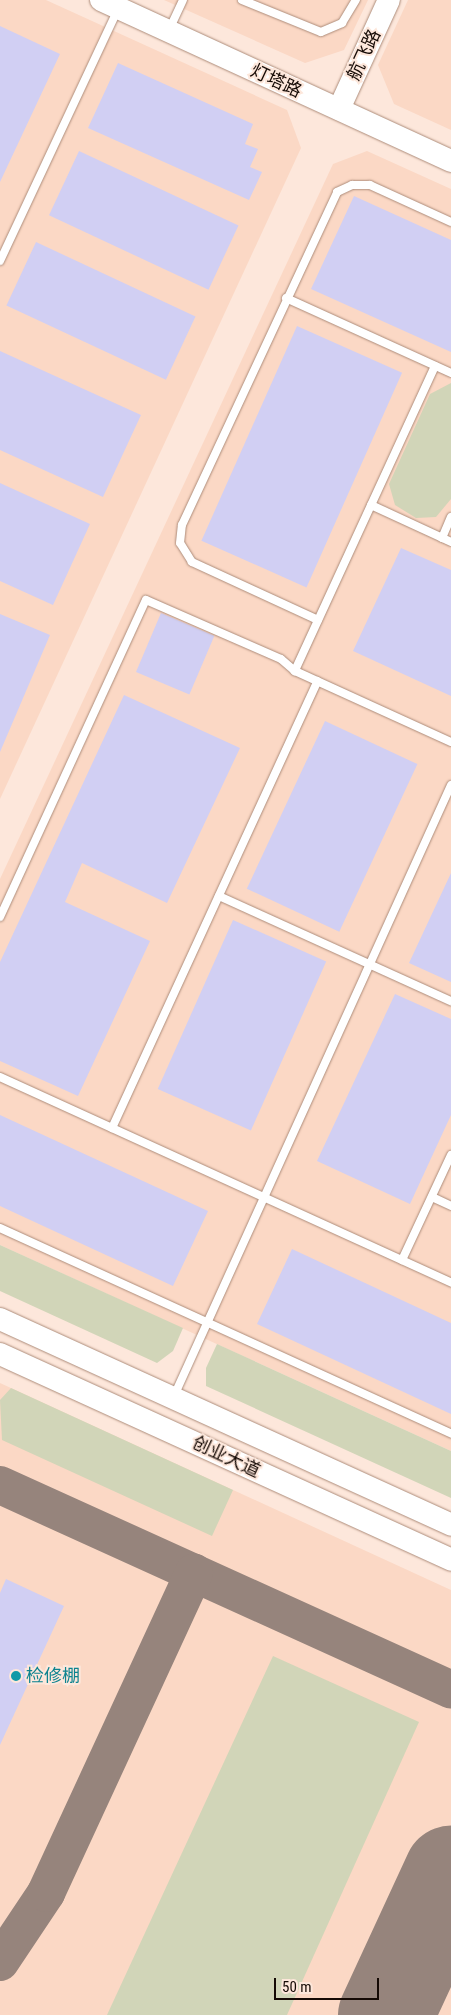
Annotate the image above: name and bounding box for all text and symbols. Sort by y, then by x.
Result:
street label: 航飞路 [343,26,385,84]
street label: 灯塔路 [247,60,305,102]
street label: 创业大道 [189,1432,263,1482]
place label: 检修棚 [26,1665,80,1687]
marker: 检修棚 [10,1670,22,1682]
scale bar [276,1968,381,2000]
text: 50 m [282,1978,312,1996]

